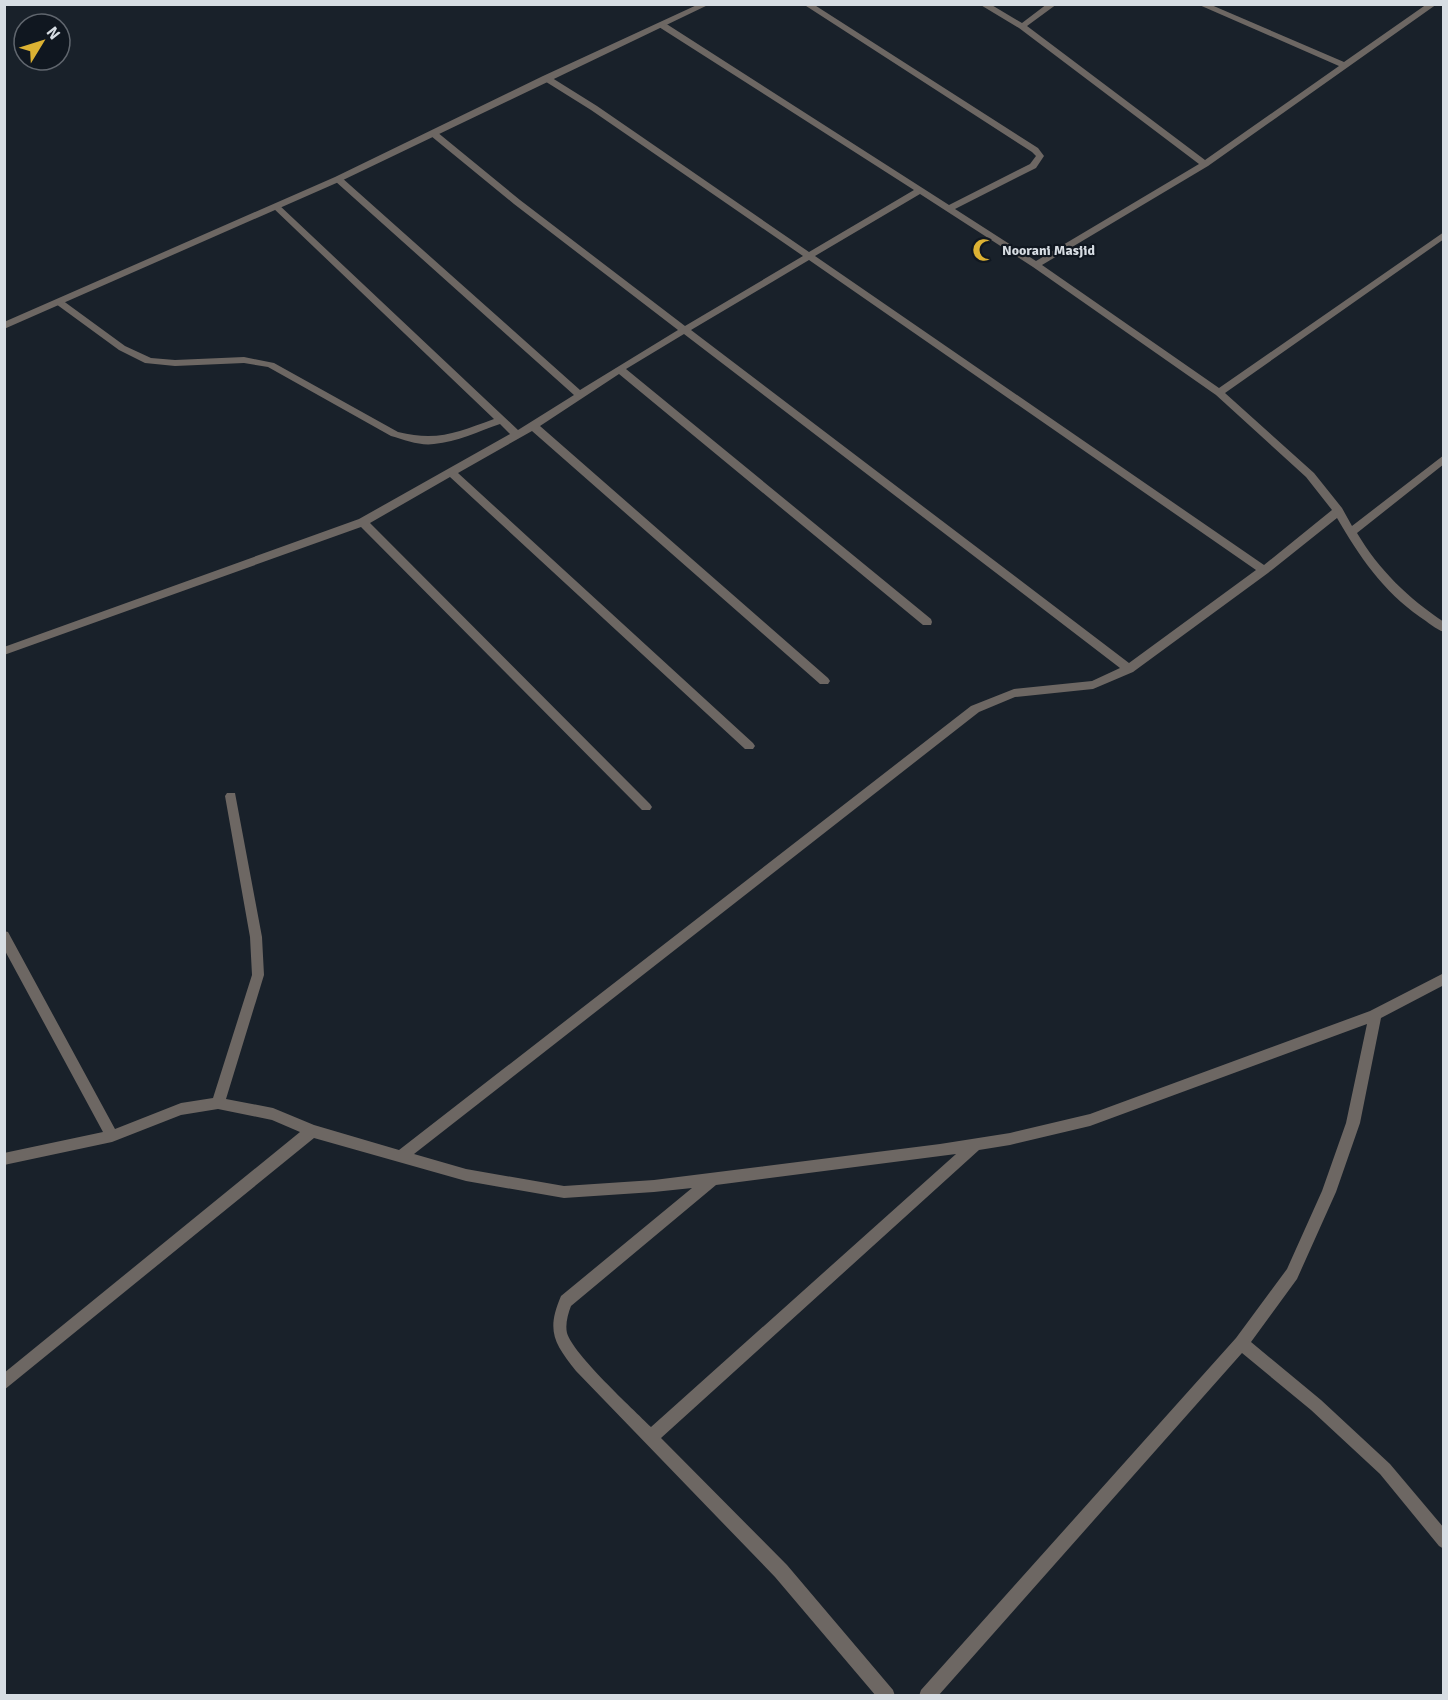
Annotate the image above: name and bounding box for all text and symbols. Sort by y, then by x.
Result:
north arrow [12,12,72,72]
text: N [42,23,64,44]
mosque icon: Noorani Masjid [971,237,997,263]
place label: Noorani Masjid [1002,242,1095,259]

